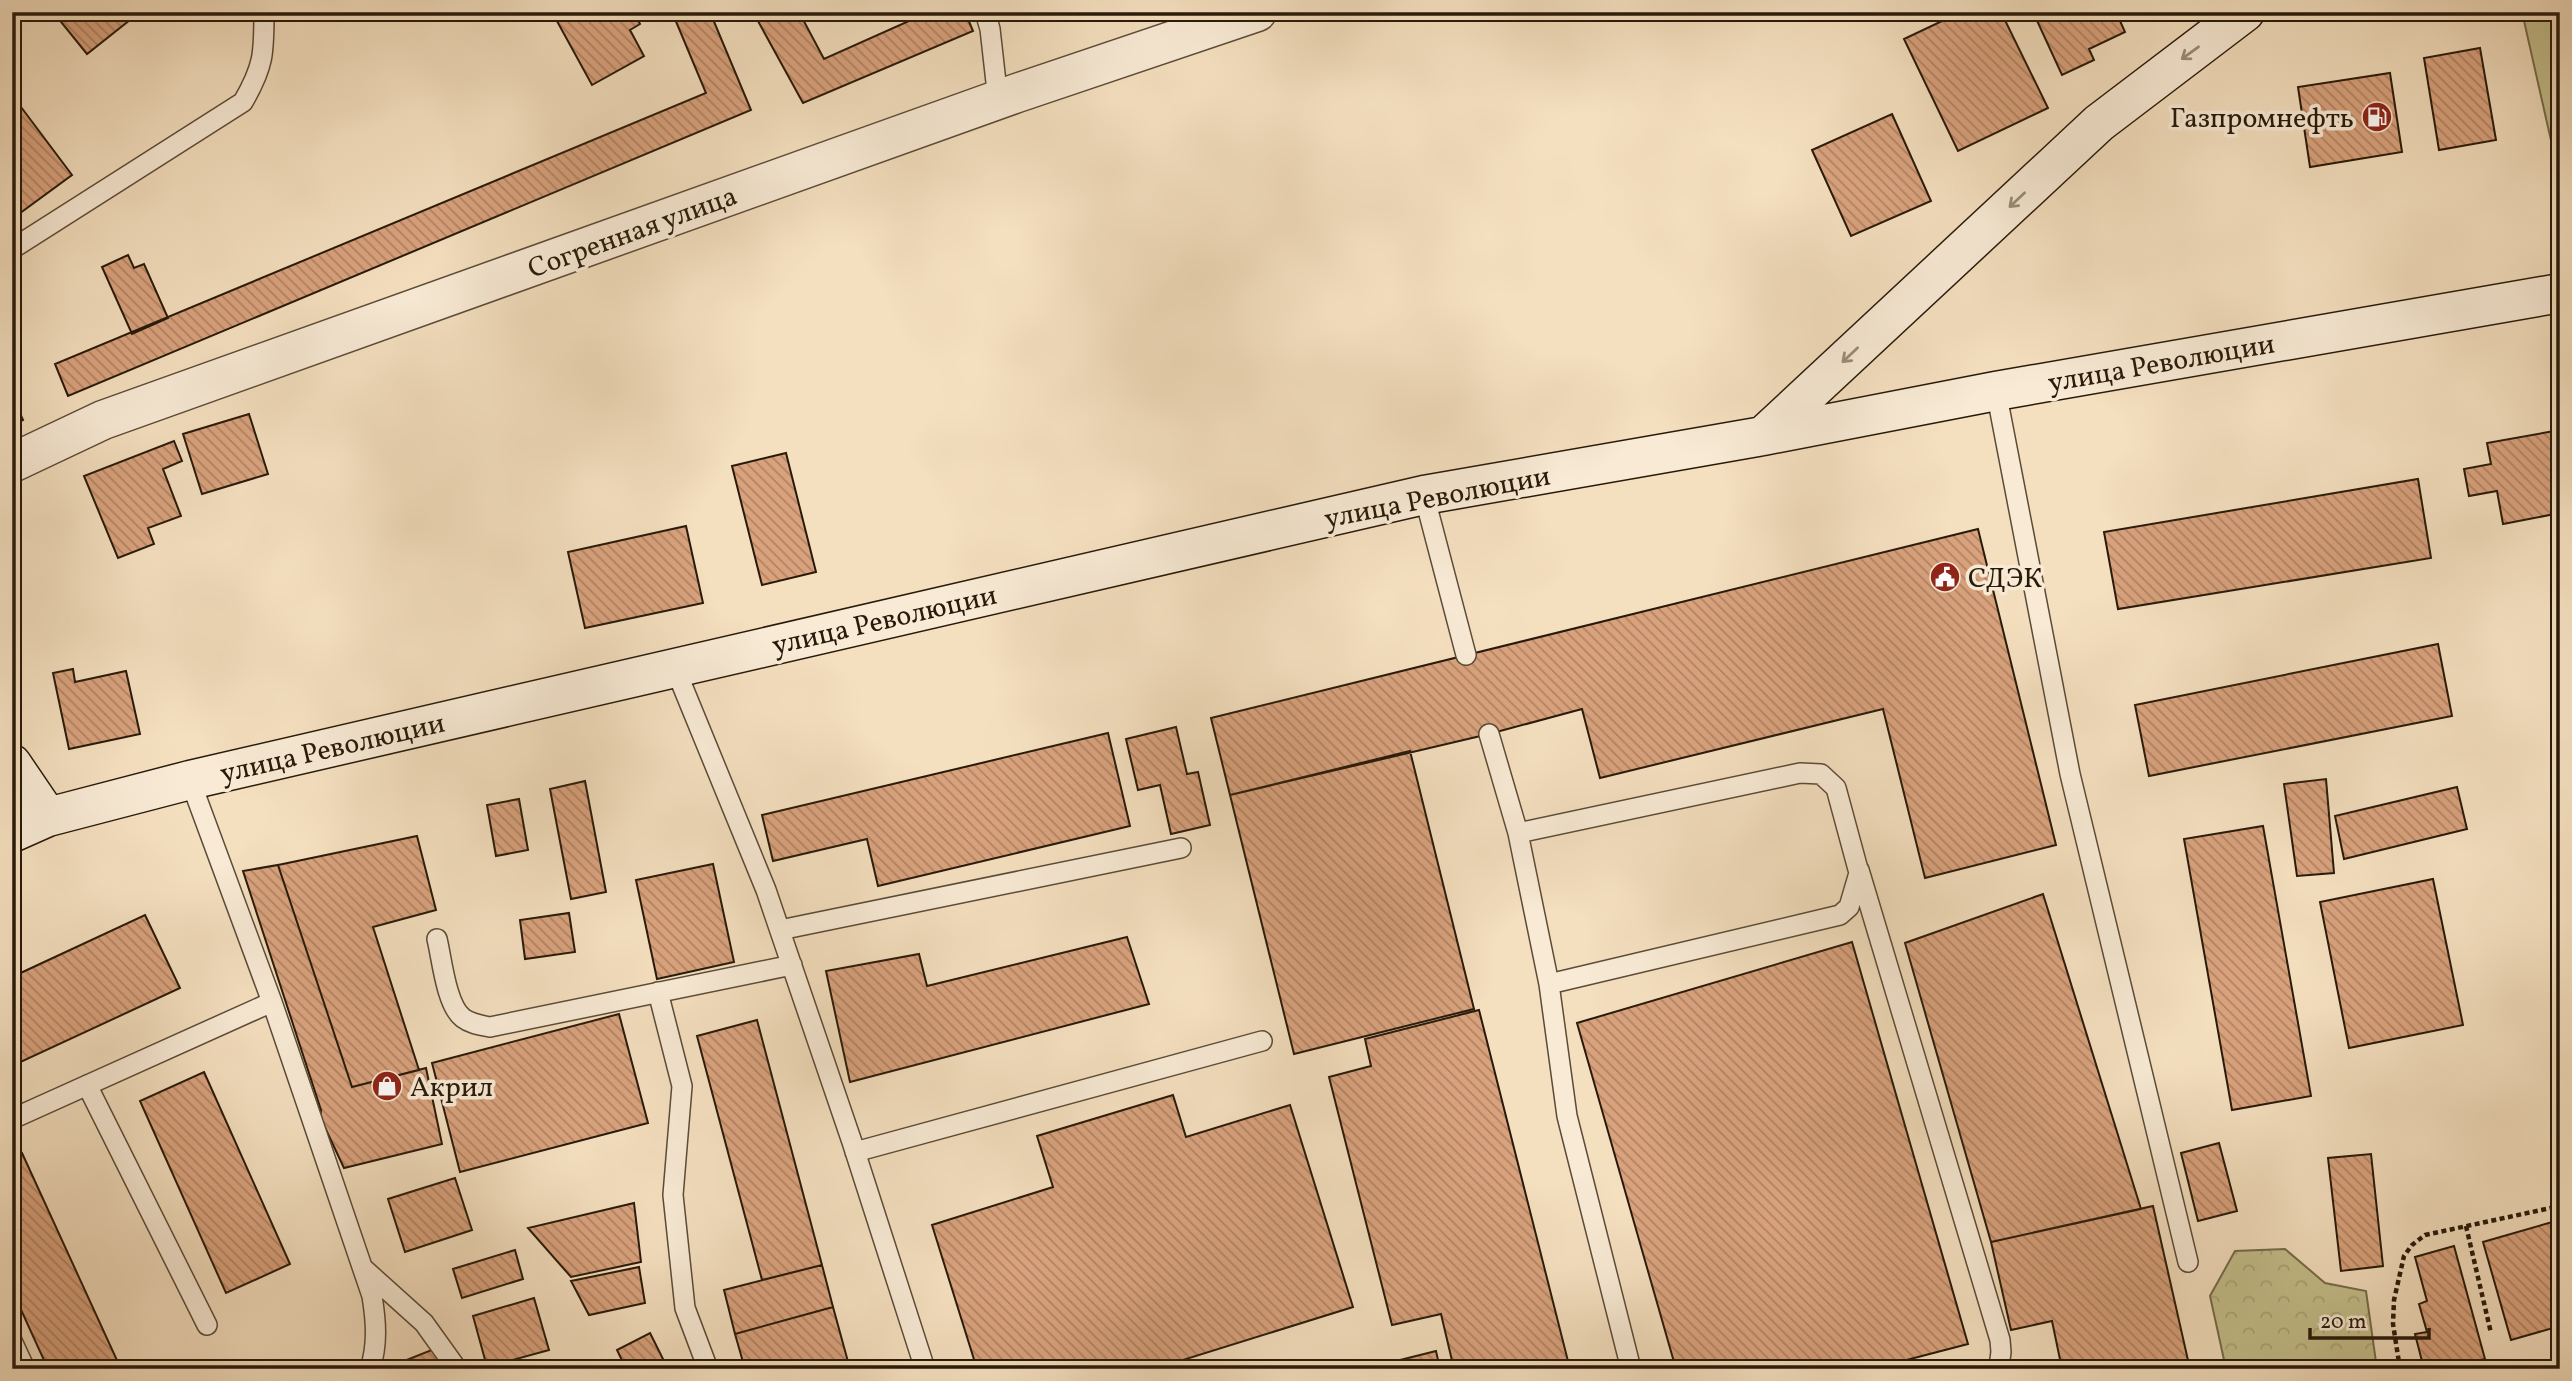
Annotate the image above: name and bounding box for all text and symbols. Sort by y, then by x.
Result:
one-way arrow [2181,45,2199,60]
place label: Газпромнефть [2170,100,2354,139]
fuel station icon: Газпромнефть [2360,100,2394,134]
street label: Согренная улица [523,177,743,289]
one-way arrow [2009,192,2026,209]
street label: улица Революции [2045,325,2278,404]
one-way arrow [1842,347,1859,364]
street label: улица Революции [1321,457,1554,539]
public building icon: СДЭК [1928,560,1962,594]
place label: СДЭК [1968,560,2042,599]
street label: улица Революции [768,577,1001,666]
street label: улица Революции [216,705,449,794]
shop icon: Акрил [370,1069,404,1103]
place label: Акрил [410,1069,493,1108]
scale bar [2310,1297,2428,1341]
text: 20 m [2320,1308,2366,1337]

